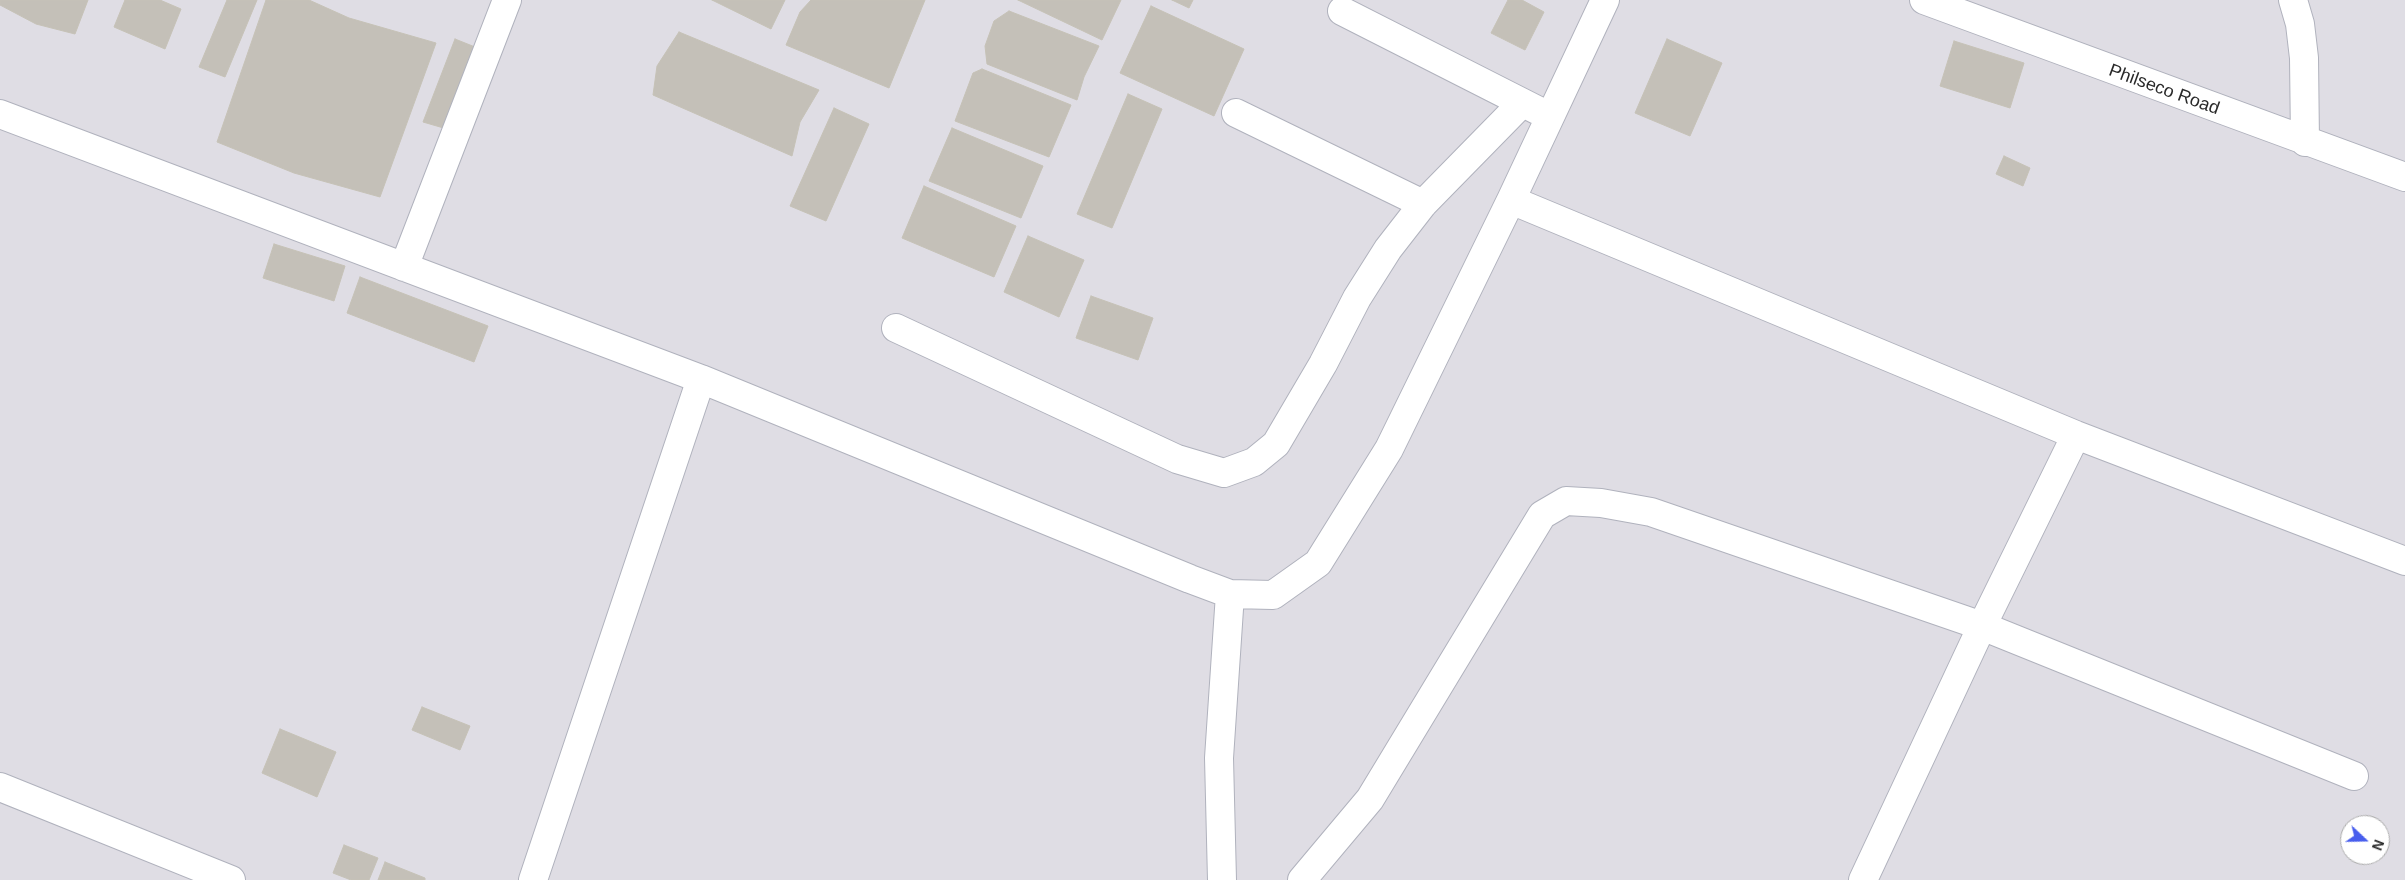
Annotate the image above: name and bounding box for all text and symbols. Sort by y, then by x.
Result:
street label: Philseco Road [2106,60,2222,120]
north arrow [2340,815,2390,865]
text: N [2369,837,2387,853]

